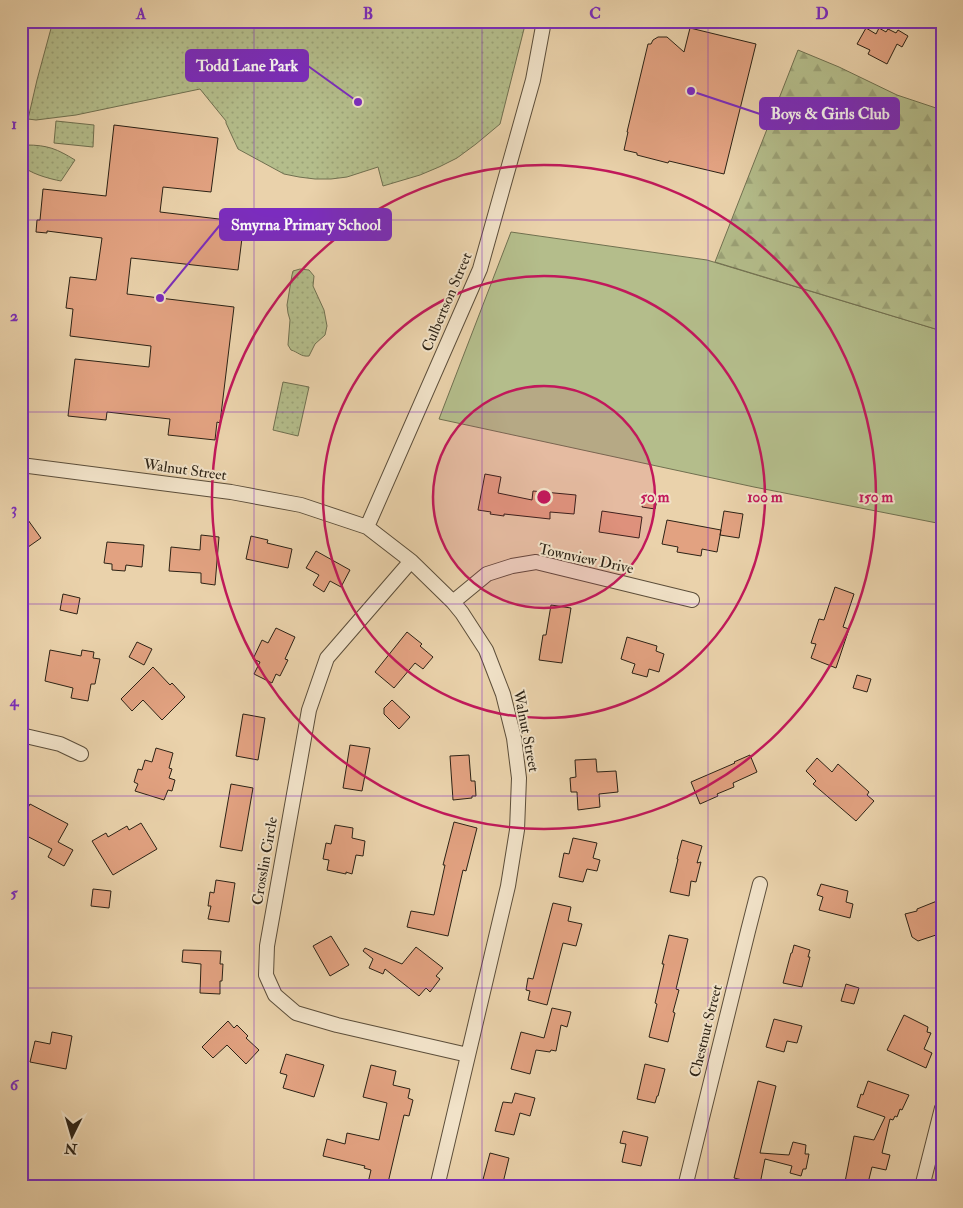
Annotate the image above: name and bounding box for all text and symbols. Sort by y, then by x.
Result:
text: A [135,4,147,24]
text: B [363,4,373,24]
text: C [589,4,601,24]
text: D [815,4,829,24]
callout: Todd Lane Park [186,50,308,81]
text: Todd Lane Park [195,56,298,76]
callout: Boys & Girls Club [760,98,899,129]
text: Boys & Girls Club [770,104,890,125]
text: 1 [11,114,17,134]
callout: Smyrna Primary School [220,209,391,240]
text: Smyrna Primary School [231,215,382,236]
street label: Culbertson Street [418,249,476,354]
text: 2 [10,306,18,326]
street label: Walnut Street [141,455,228,485]
centre of rings [535,488,553,506]
text: 50 m [641,488,670,507]
text: 100 m [747,488,783,507]
text: 150 m [859,488,893,507]
text: 3 [11,499,17,519]
street label: Townview Drive [537,540,635,578]
street label: Walnut Street [509,687,543,774]
text: 4 [9,691,20,711]
street label: Crosslin Circle [248,815,282,907]
text: 5 [10,883,18,903]
street label: Chestnut Street [685,983,727,1079]
text: 6 [10,1075,20,1095]
north arrow [48,1110,98,1160]
text: N [63,1139,79,1158]

